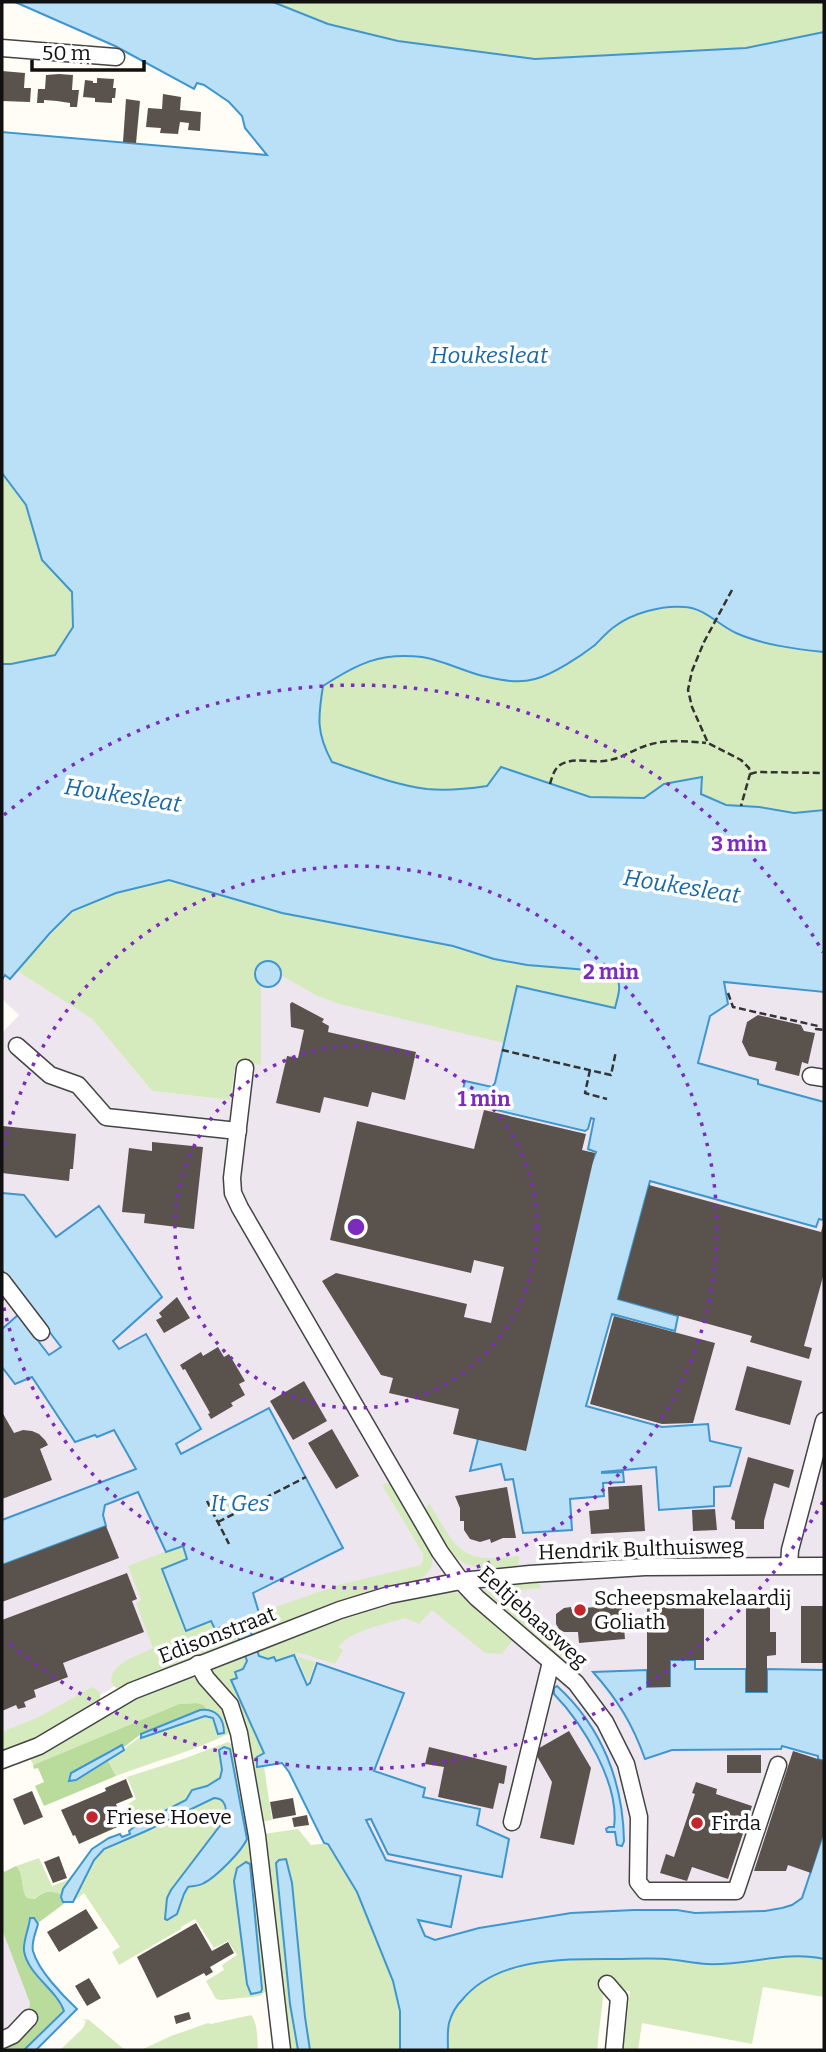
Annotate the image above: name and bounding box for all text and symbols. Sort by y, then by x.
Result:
scale bar [32,28,144,72]
text: 50 m [42,40,91,66]
water label: Houkesleat [430,341,549,369]
water label: Houkesleat [63,772,184,818]
text: 3 min [711,831,768,857]
water label: Houkesleat [622,863,743,909]
text: 2 min [583,959,639,985]
text: 1 min [457,1086,511,1112]
centre of rings [344,1215,368,1239]
water label: It Ges [210,1489,270,1517]
street label: Hendrik Bulthuisweg [537,1532,745,1566]
street label: Eeltjebaasweg [473,1561,594,1673]
place label: Scheepsmakelaardij Goliath [594,1585,791,1635]
street label: Edisonstraat [155,1601,280,1669]
marker: Scheepsmakelaardij Goliath [572,1602,588,1618]
place label: Friese Hoeve [106,1804,232,1830]
marker: Friese Hoeve [84,1809,100,1825]
place label: Firda [711,1810,762,1836]
marker: Firda [689,1815,705,1831]

